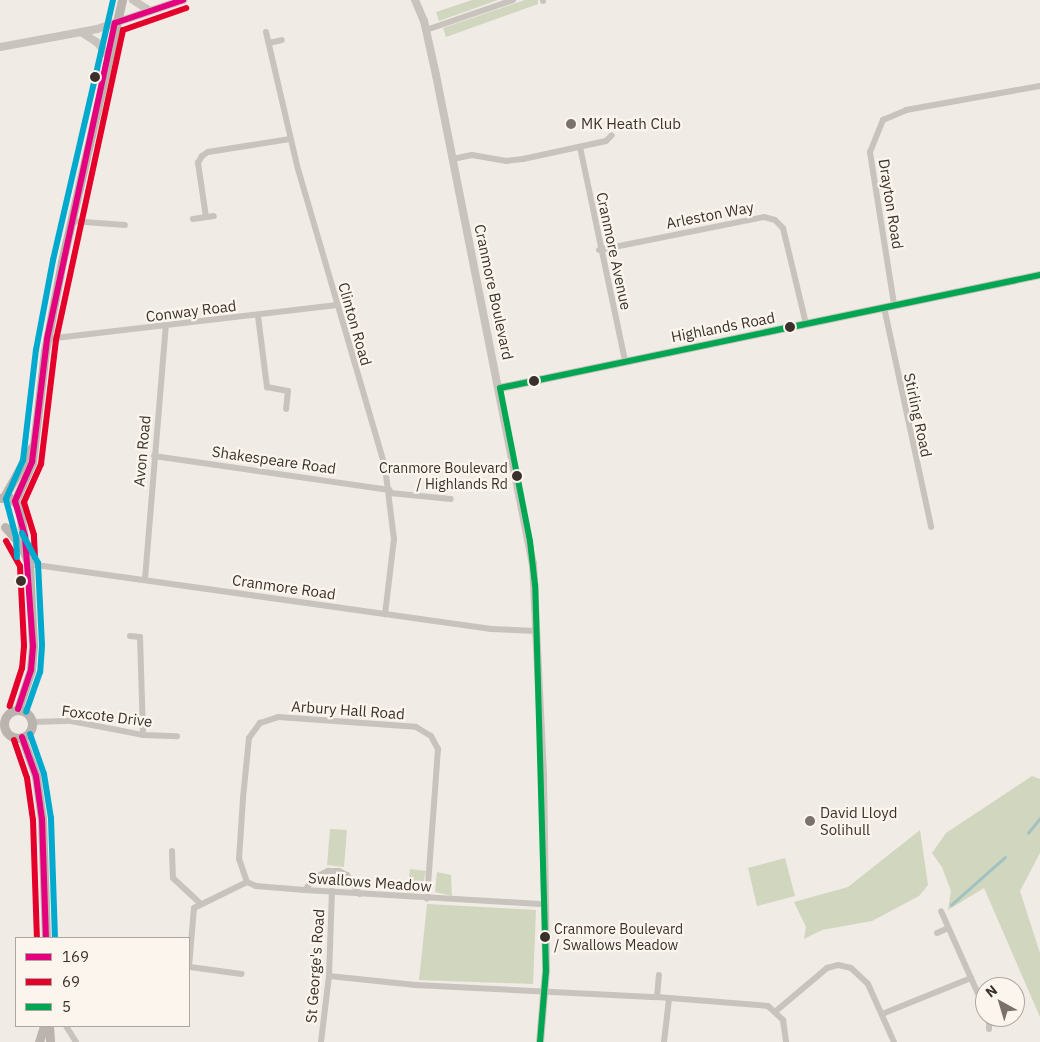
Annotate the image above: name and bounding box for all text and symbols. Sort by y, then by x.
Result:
unlabelled marker [90,72,100,82]
place label: MK Heath Club [581,115,681,133]
marker: MK Heath Club [565,118,577,130]
street label: Drayton Road [875,158,907,250]
street label: Cranmore Avenue [593,190,635,312]
street label: Arleston Way [665,198,755,232]
street label: Cranmore Boulevard [471,223,517,361]
street label: Clinton Road [335,280,375,368]
street label: Conway Road [145,297,237,325]
street label: Highlands Road [670,308,776,346]
unlabelled marker [785,322,795,332]
street label: Stirling Road [900,371,936,459]
unlabelled marker [529,376,539,386]
street label: Avon Road [130,415,154,487]
street label: Shakespeare Road [211,442,337,478]
place label: Cranmore Boulevard / Highlands Rd [379,460,508,492]
marker: Cranmore Boulevard / Highlands Rd [512,471,522,481]
street label: Cranmore Road [231,571,337,603]
unlabelled marker [16,576,26,586]
street label: Arbury Hall Road [291,697,405,723]
street label: Foxcote Drive [61,702,153,730]
place label: David Lloyd Solihull [820,803,897,838]
marker: David Lloyd Solihull [804,815,816,827]
street label: Swallows Meadow [308,869,432,895]
street label: St George's Road [302,908,328,1024]
place label: Cranmore Boulevard / Swallows Meadow [554,921,683,954]
marker: Cranmore Boulevard / Swallows Meadow [540,932,550,942]
legend [15,937,190,1027]
text: 169 [62,947,89,966]
text: 69 [62,972,80,991]
north arrow [975,977,1025,1027]
text: N [982,981,1001,1001]
text: 5 [62,997,71,1016]

